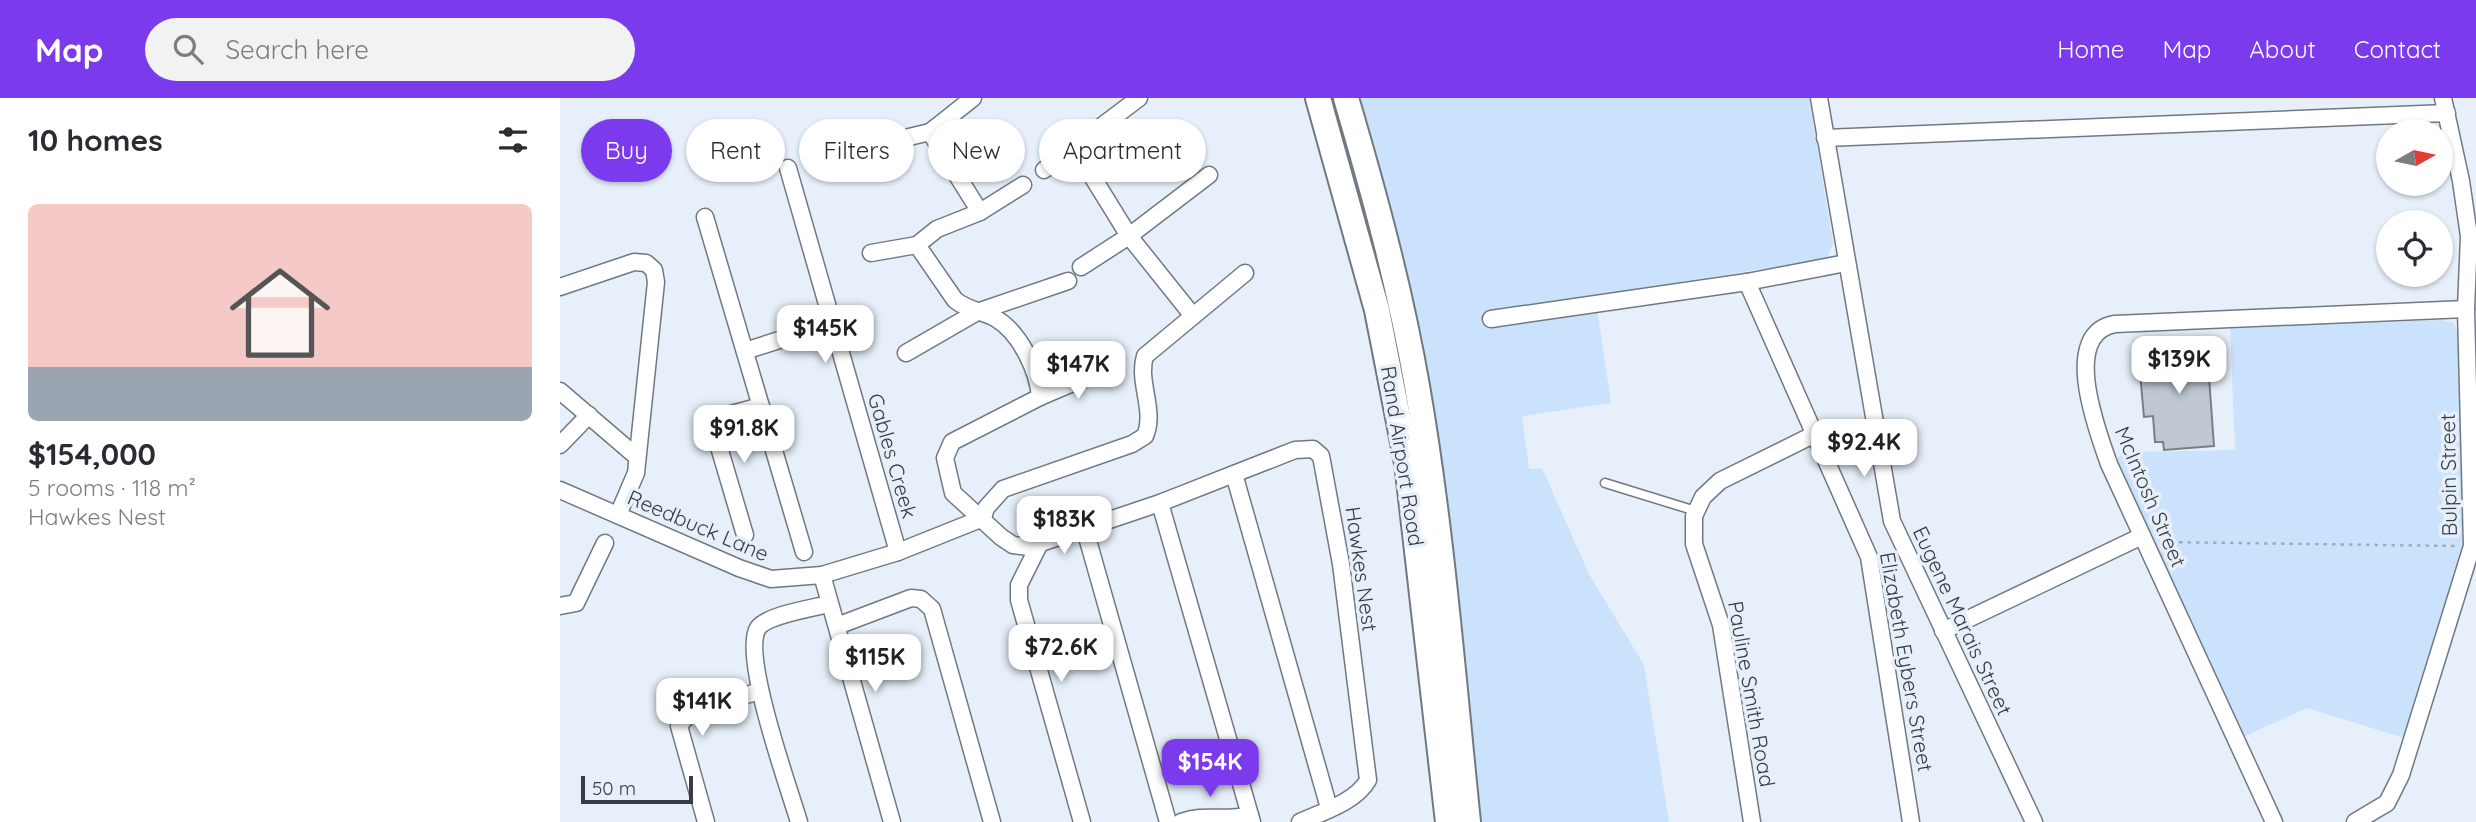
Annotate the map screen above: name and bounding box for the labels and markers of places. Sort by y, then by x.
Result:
pin: $145K [776,306,874,365]
pin: $139K [2130,336,2228,396]
pin: $147K [1029,342,1127,401]
pin: $91.8K [687,406,801,465]
pin: $92.4K [1807,420,1921,479]
pin: $183K [1015,496,1113,556]
pin: $72.6K [1004,624,1118,684]
pin: $115K [826,634,924,694]
pin: $141K [653,678,751,738]
pin: $154K [1161,740,1259,799]

